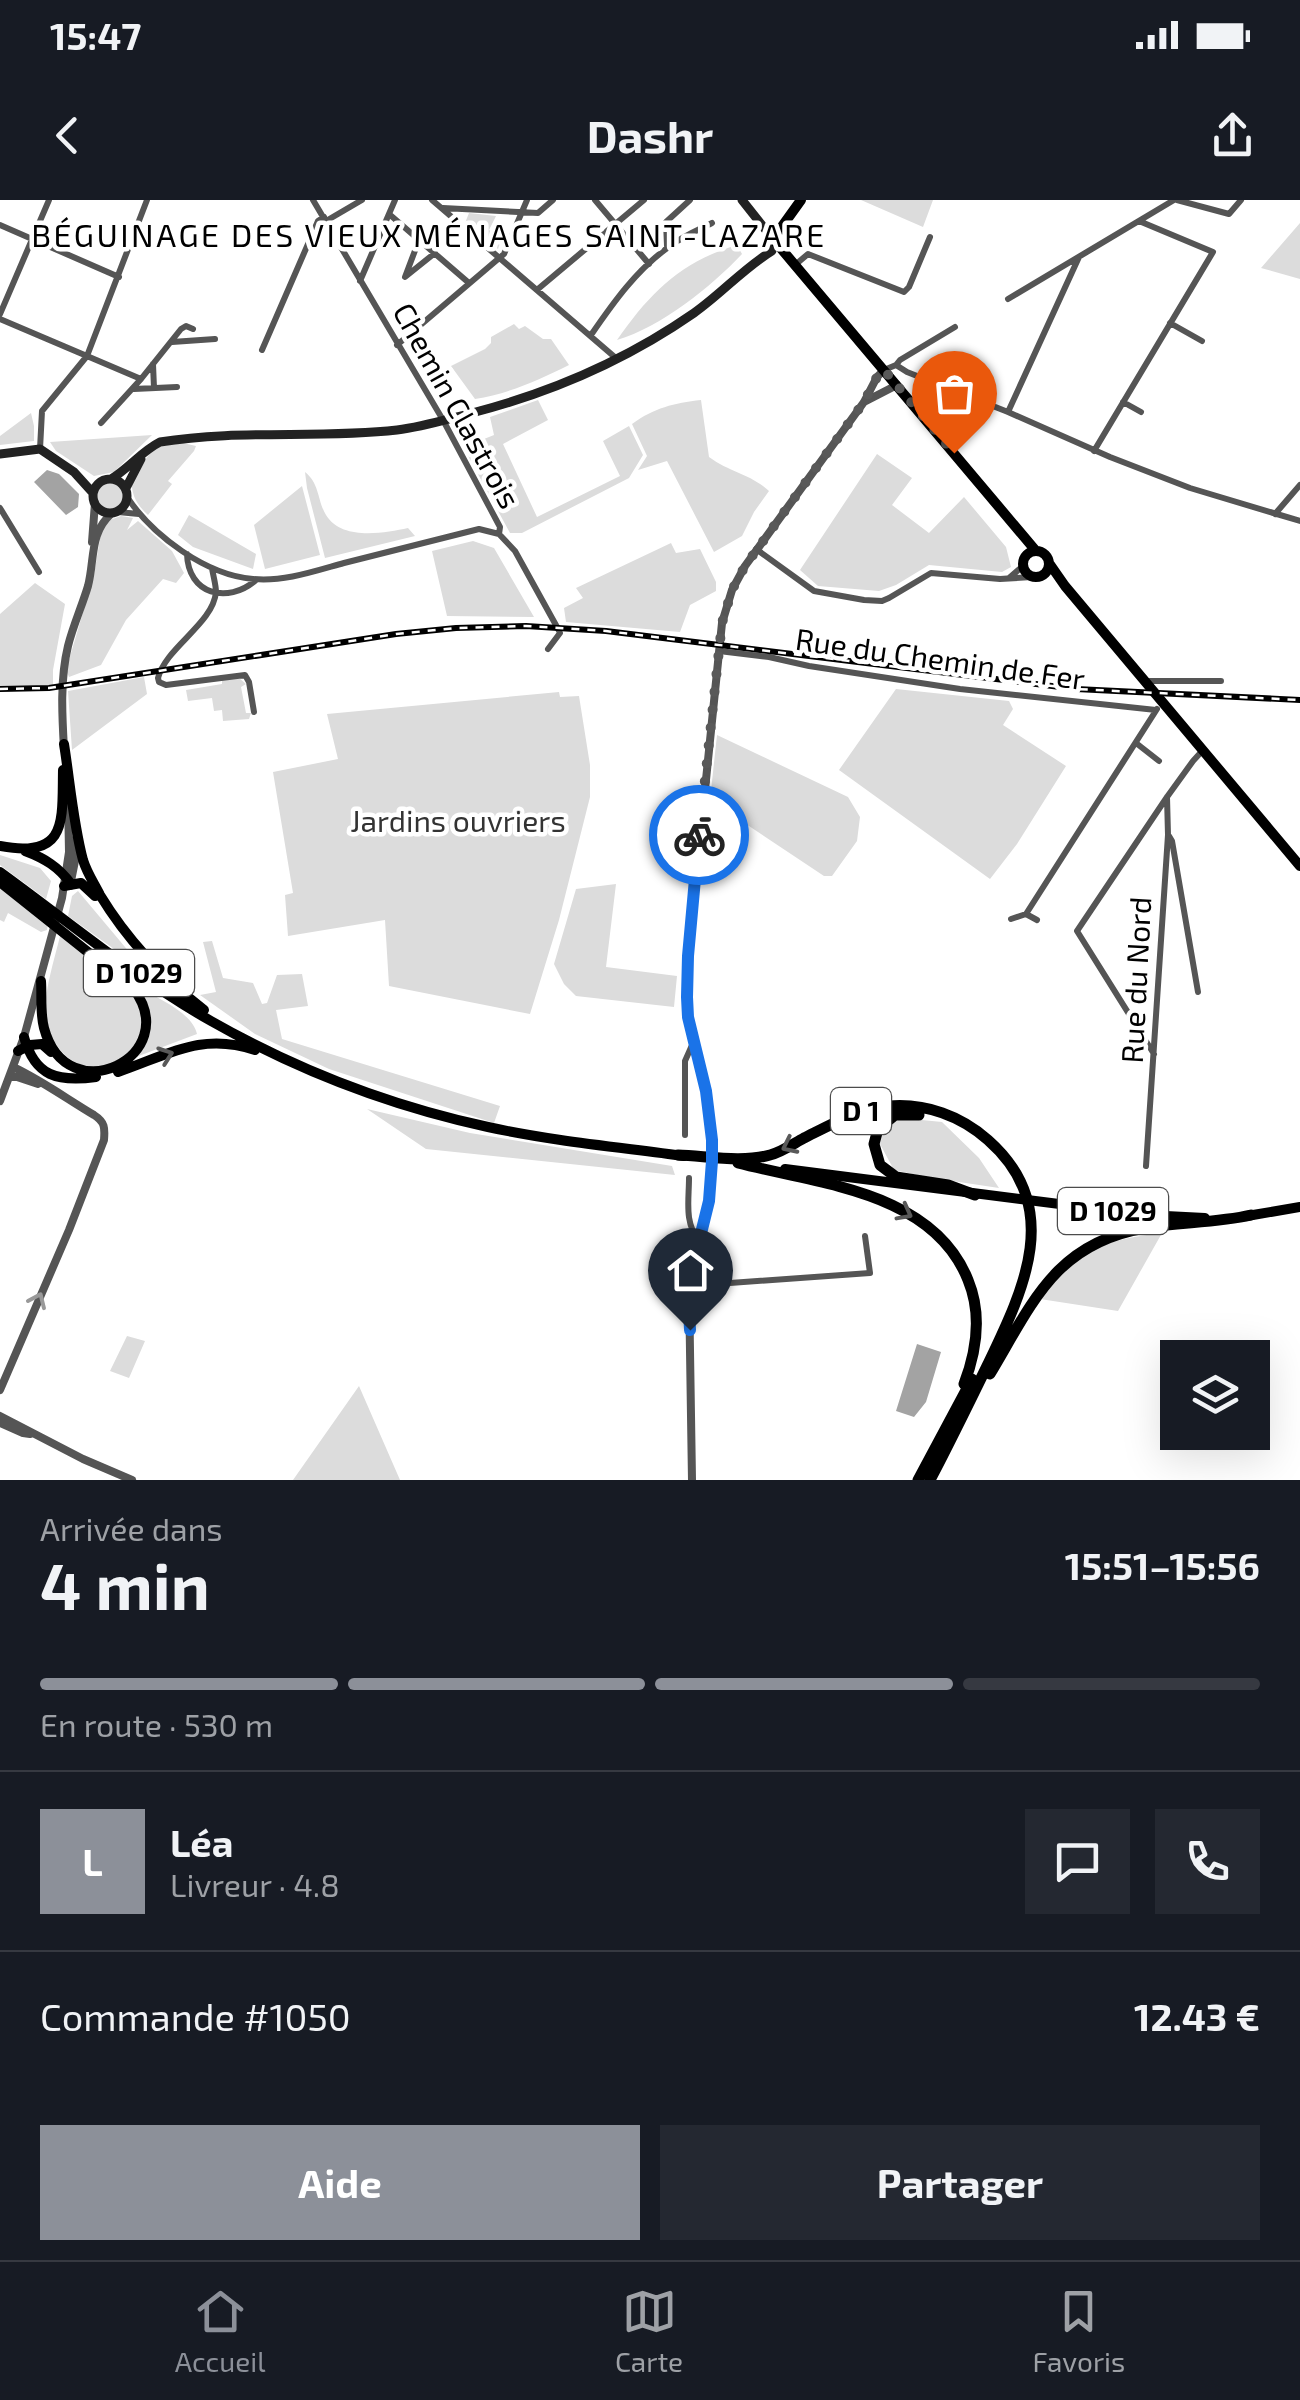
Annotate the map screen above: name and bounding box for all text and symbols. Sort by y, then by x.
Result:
text: 15:47 [50,12,141,58]
icon: back [40,108,95,163]
text: Dashr [587,108,713,162]
icon: share [1205,108,1260,163]
district label: BÉGUINAGE DES VIEUX MÉNAGES SAINT-LAZARE [31,215,827,253]
street label: Chemin Clastrois [386,296,529,514]
pin [912,351,997,454]
icon: bag [927,366,982,421]
street label: Rue du Chemin de Fer [793,620,1087,696]
courier [649,785,749,885]
park label: Jardins ouvriers [350,802,566,838]
icon: bike [672,808,727,863]
street label: Rue du Nord [1113,896,1157,1064]
road number: D 1029 [84,950,194,996]
one-way arrow [157,1046,174,1067]
road number: D 1 [831,1088,891,1134]
one-way arrow [781,1134,799,1154]
road number: D 1029 [1058,1188,1168,1234]
one-way arrow [895,1201,913,1220]
pin [648,1228,733,1331]
icon: home [663,1243,718,1298]
one-way arrow [25,1292,45,1310]
map controls [1160,1340,1270,1450]
button: layers [1160,1340,1270,1450]
text: Arrivée dans [40,1509,223,1547]
text: 15:51–15:56 [1065,1542,1260,1588]
text: 4 min [40,1545,210,1623]
text: En route · 530 m [40,1705,273,1743]
button: chat [1025,1809,1130,1914]
button: phone [1155,1809,1260,1914]
text: Léa [170,1819,233,1865]
text: L [82,1838,103,1884]
text: Livreur · 4.8 [170,1865,340,1903]
text: Commande #1050 [40,1993,351,2039]
text: 12.43 € [1134,1993,1260,2039]
button: Aide [40,2125,640,2240]
button: Partager [660,2125,1260,2240]
tab: Accueil [175,2284,266,2378]
tab: Carte [615,2284,683,2378]
tab: Favoris [1033,2284,1125,2378]

